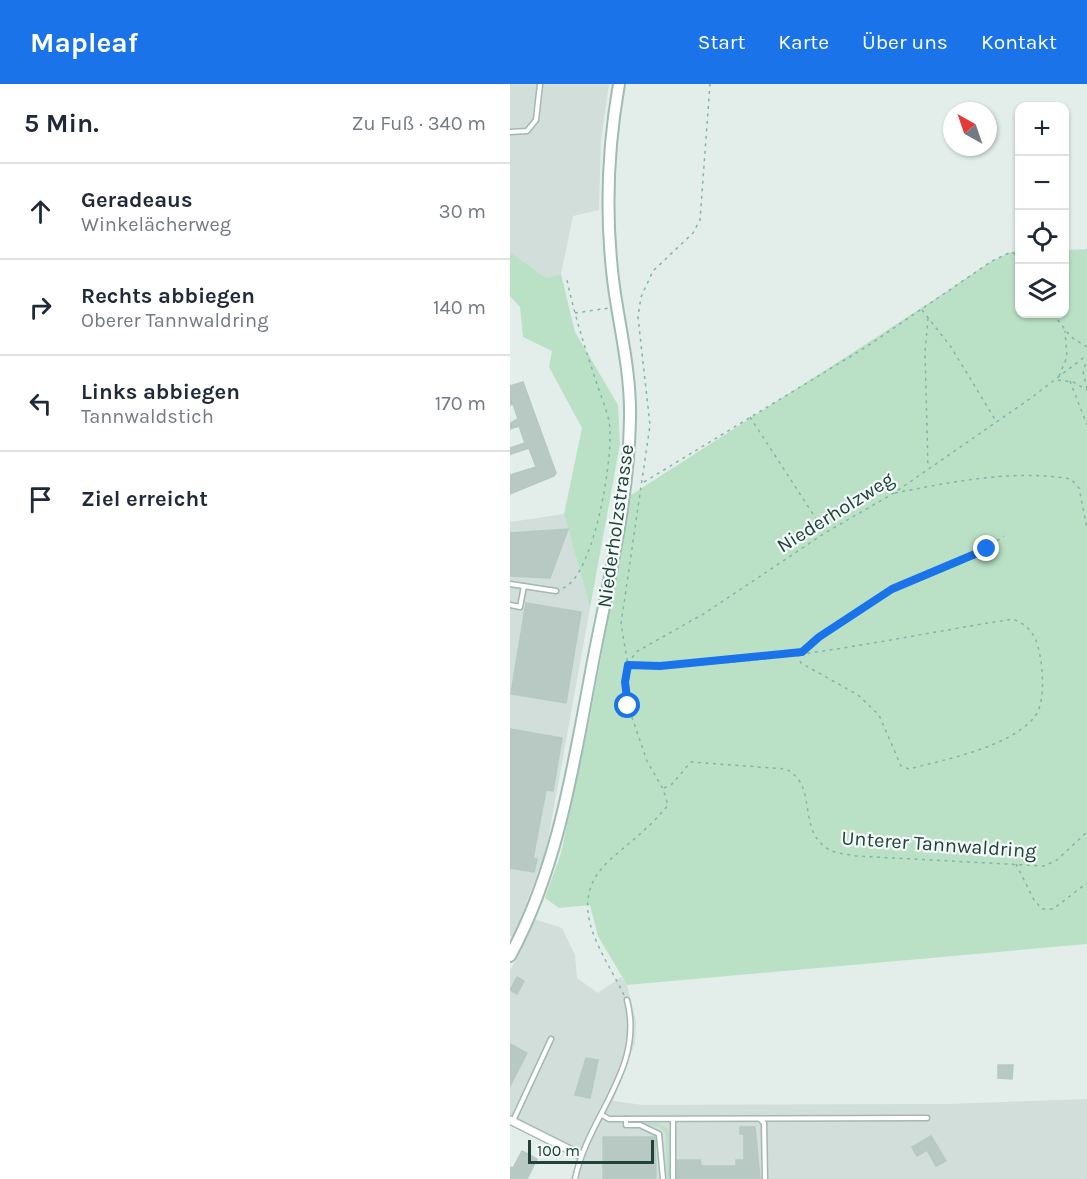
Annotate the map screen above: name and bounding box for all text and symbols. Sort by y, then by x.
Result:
text: Mapleaf [30,26,138,59]
text: Start [698,30,745,54]
text: Karte [778,30,829,54]
text: Über uns [862,30,948,54]
text: Kontakt [981,30,1057,54]
north arrow [943,102,997,156]
map controls [1015,102,1069,318]
button: + [1015,102,1069,156]
text: 5 Min. [24,108,99,139]
text: Zu Fuß · 340 m [352,112,486,135]
button: − [1015,156,1069,210]
text: Geradeaus [81,187,193,213]
icon: ahead [24,195,57,228]
text: 30 m [439,200,486,223]
button: locate [1015,210,1069,264]
text: Winkelächerweg [81,213,231,236]
button: layers [1015,264,1069,318]
text: Rechts abbiegen [81,283,255,309]
icon: right [24,291,57,324]
text: 140 m [433,296,486,319]
text: Oberer Tannwaldring [81,309,268,332]
text: Links abbiegen [81,379,240,405]
icon: left [24,387,57,420]
text: 170 m [435,392,486,415]
text: Tannwaldstich [81,405,214,428]
street label: Niederholzstrasse [593,443,638,609]
street label: Niederholzweg [773,467,898,558]
icon: arrive [24,483,57,516]
text: Ziel erreicht [81,486,208,512]
route end [973,535,999,561]
route start [614,692,640,718]
street label: Unterer Tannwaldring [841,826,1037,863]
scale bar [528,1137,654,1164]
text: 100 m [537,1141,580,1160]

